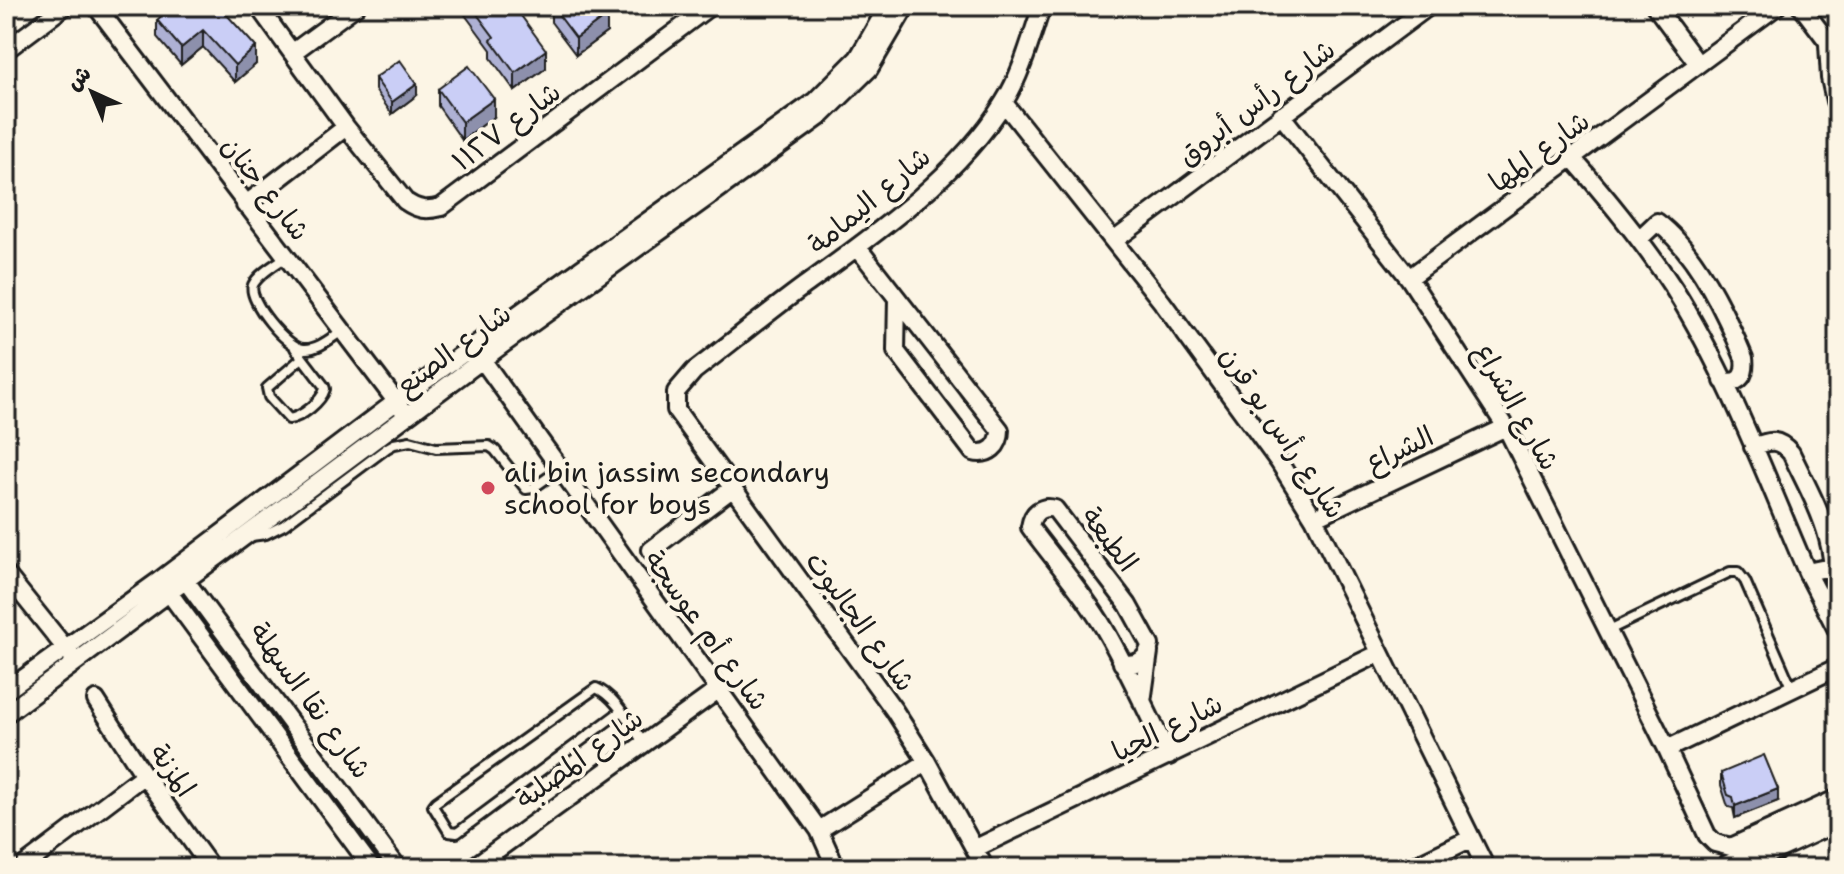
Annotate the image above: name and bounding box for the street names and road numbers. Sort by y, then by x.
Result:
street label: شارع رأس أبروق [1169,30,1343,175]
street label: شارع ١١٢٧ [444,72,569,180]
street label: شارع المها [1481,101,1598,201]
street label: شارع جنان [212,128,319,249]
street label: شارع اليمامة [800,137,939,263]
street label: شارع الصنع [387,294,519,405]
street label: شارع الشراع [1464,335,1569,477]
street label: شارع رأس بو قرن [1210,338,1355,526]
street label: الشراع [1358,417,1440,482]
street label: الطبعة [1073,499,1147,579]
street label: شارع أم عوسجة [633,542,778,720]
street label: شارع الجالبوت [796,543,925,699]
street label: شارع نقا السهلة [240,614,381,787]
street label: شارع الحيا [1105,684,1229,771]
street label: شارع المصلبة [507,699,651,818]
street label: المزنة [141,736,205,804]

